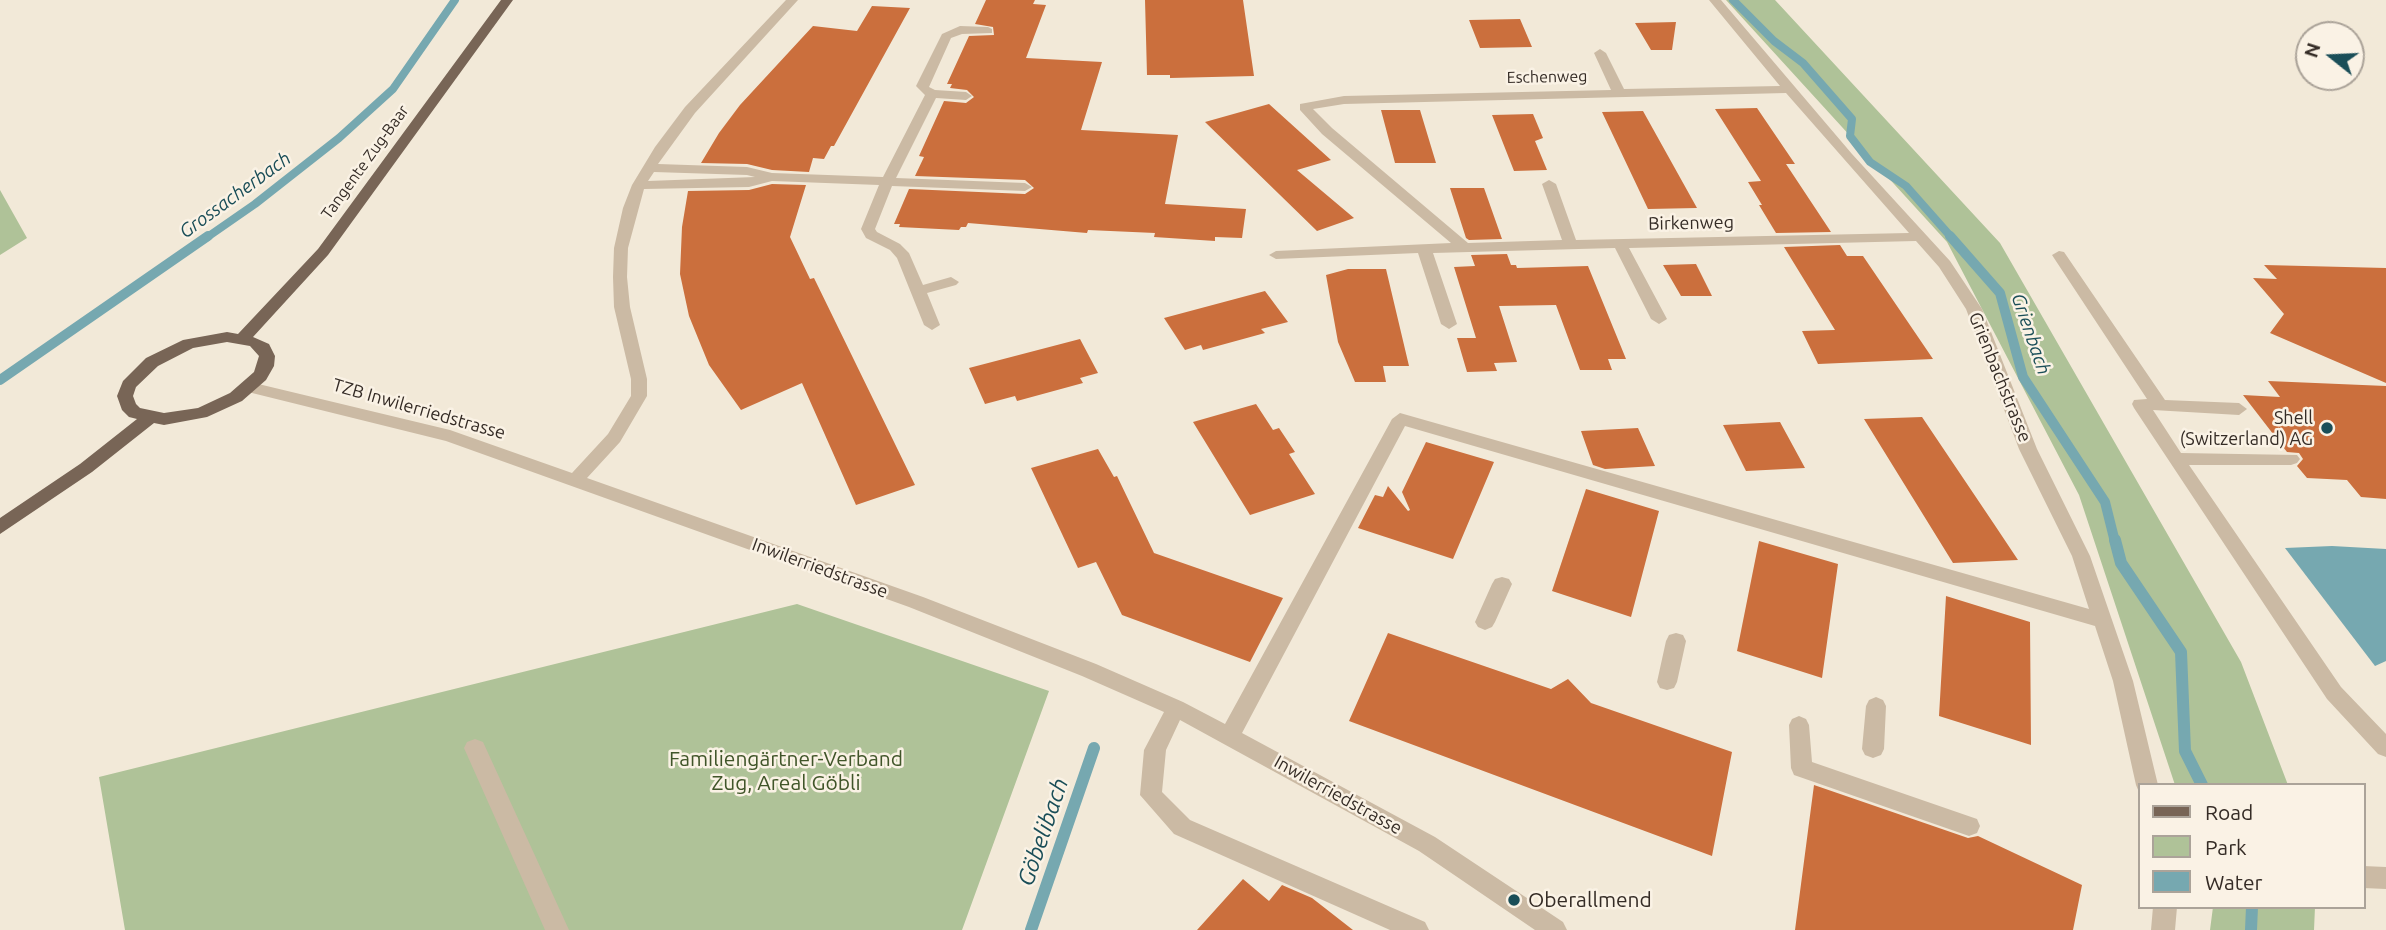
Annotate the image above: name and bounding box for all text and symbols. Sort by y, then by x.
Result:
north arrow [2295,21,2365,91]
text: N [2299,40,2325,60]
street label: Eschenweg [1506,67,1588,87]
street label: Tangente Zug-Baar [317,101,413,223]
water label: Grossacherbach [175,147,295,243]
street label: Birkenweg [1648,211,1734,235]
water label: Grienbach [2006,290,2056,378]
street label: Grienbachstrasse [1964,309,2036,445]
street label: TZB Inwilerriedstrasse [330,374,508,444]
place label: Shell (Switzerland) AG [2180,407,2313,450]
marker: Shell (Switzerland) AG [2319,420,2335,436]
street label: Inwilerriedstrasse [749,533,891,603]
park label: Familiengärtner-Verband Zug, Areal Göbli [669,746,903,796]
street label: Inwilerriedstrasse [1270,751,1406,839]
water label: Göbelibach [1012,774,1074,890]
legend [2138,783,2365,909]
text: Road [2205,800,2253,824]
text: Park [2205,835,2247,859]
text: Water [2205,870,2263,894]
place label: Oberallmend [1528,887,1652,913]
marker: Oberallmend [1506,892,1522,908]

